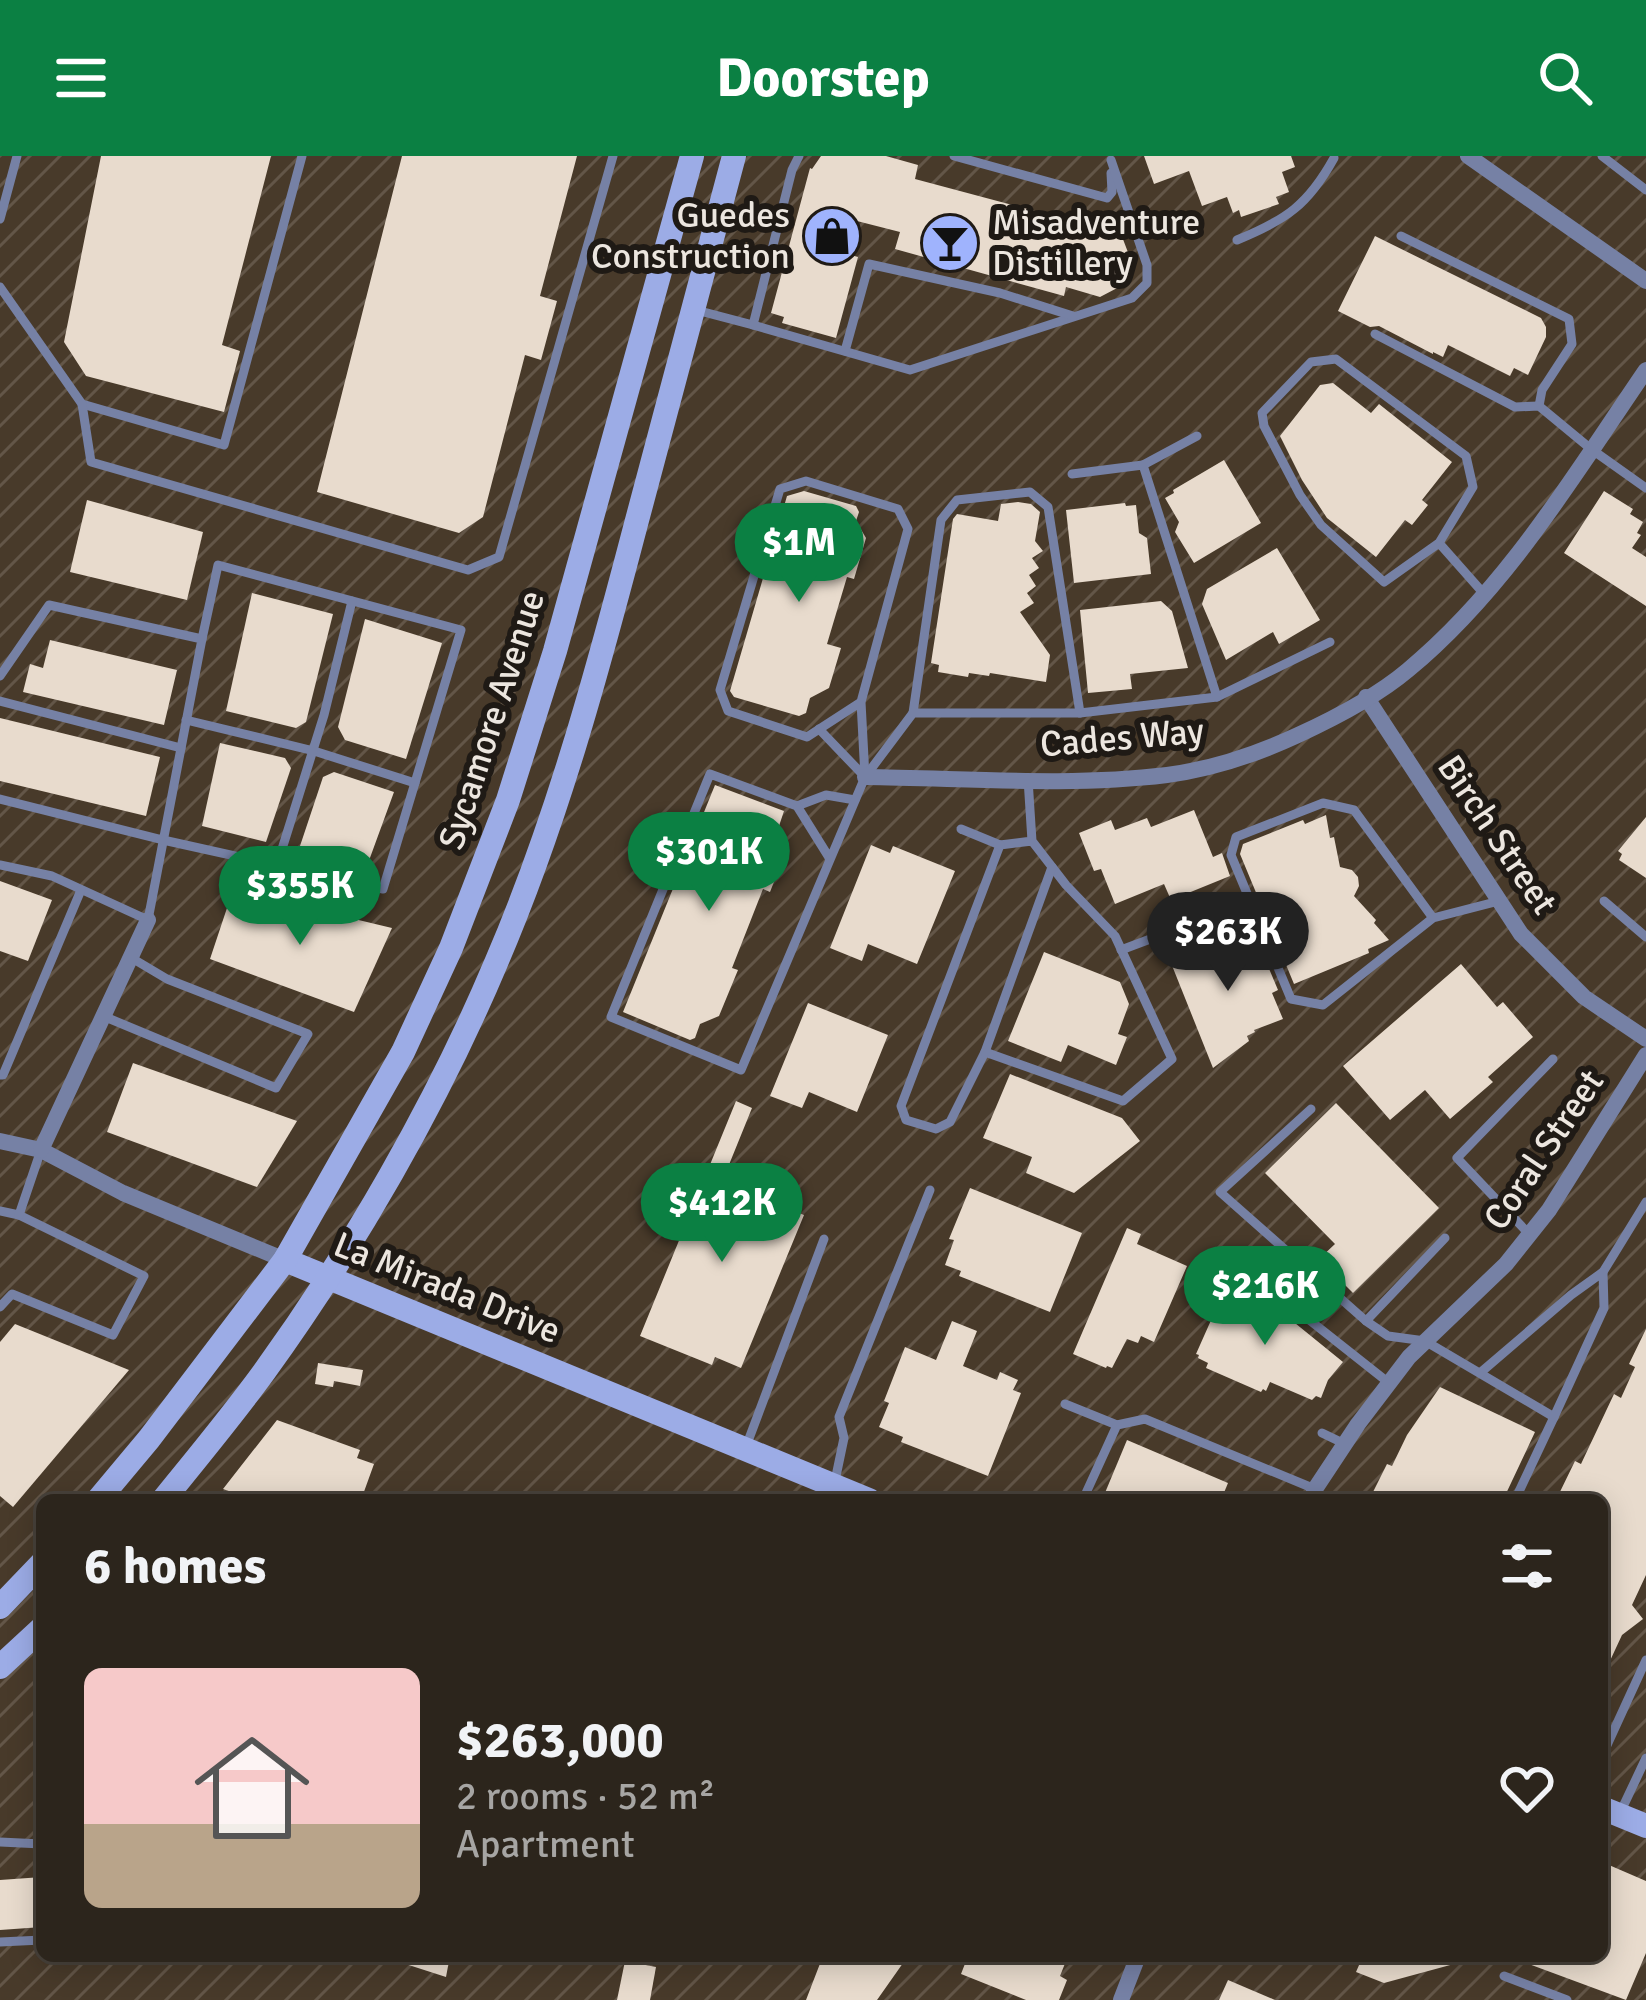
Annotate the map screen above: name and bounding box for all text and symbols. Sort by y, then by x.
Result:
icon: menu [48,45,114,111]
text: Doorstep [716,45,930,112]
icon: search [1532,45,1598,111]
place label: Guedes Construction [591,193,790,279]
place label: Misadventure Distillery [992,200,1200,286]
shop icon: Guedes Construction [801,205,863,267]
bar icon: Misadventure Distillery [919,212,981,274]
pin: $1M [741,503,857,605]
text: $1M [762,518,836,566]
street label: Sycamore Avenue [429,585,555,855]
street label: Cades Way [1038,708,1206,768]
street label: Birch Street [1427,747,1567,923]
pin: $301K [625,812,793,914]
text: $301K [655,827,763,875]
pin: $355K [216,846,384,948]
text: $355K [246,861,354,909]
pin: $263K [1144,892,1312,994]
text: $263K [1174,907,1282,955]
street label: Coral Street [1474,1061,1614,1239]
pin: $412K [638,1163,806,1265]
text: $412K [668,1178,776,1226]
street label: La Mirada Drive [327,1222,567,1354]
pin: $216K [1181,1246,1349,1348]
text: $216K [1211,1261,1319,1309]
icon: filters [1494,1533,1560,1599]
text: 6 homes [84,1535,266,1598]
text: $263,000 [456,1709,664,1772]
icon: home [180,1716,324,1860]
icon: heart [1494,1755,1560,1821]
text: 2 rooms · 52 m² [456,1772,715,1820]
text: Apartment [456,1820,635,1868]

